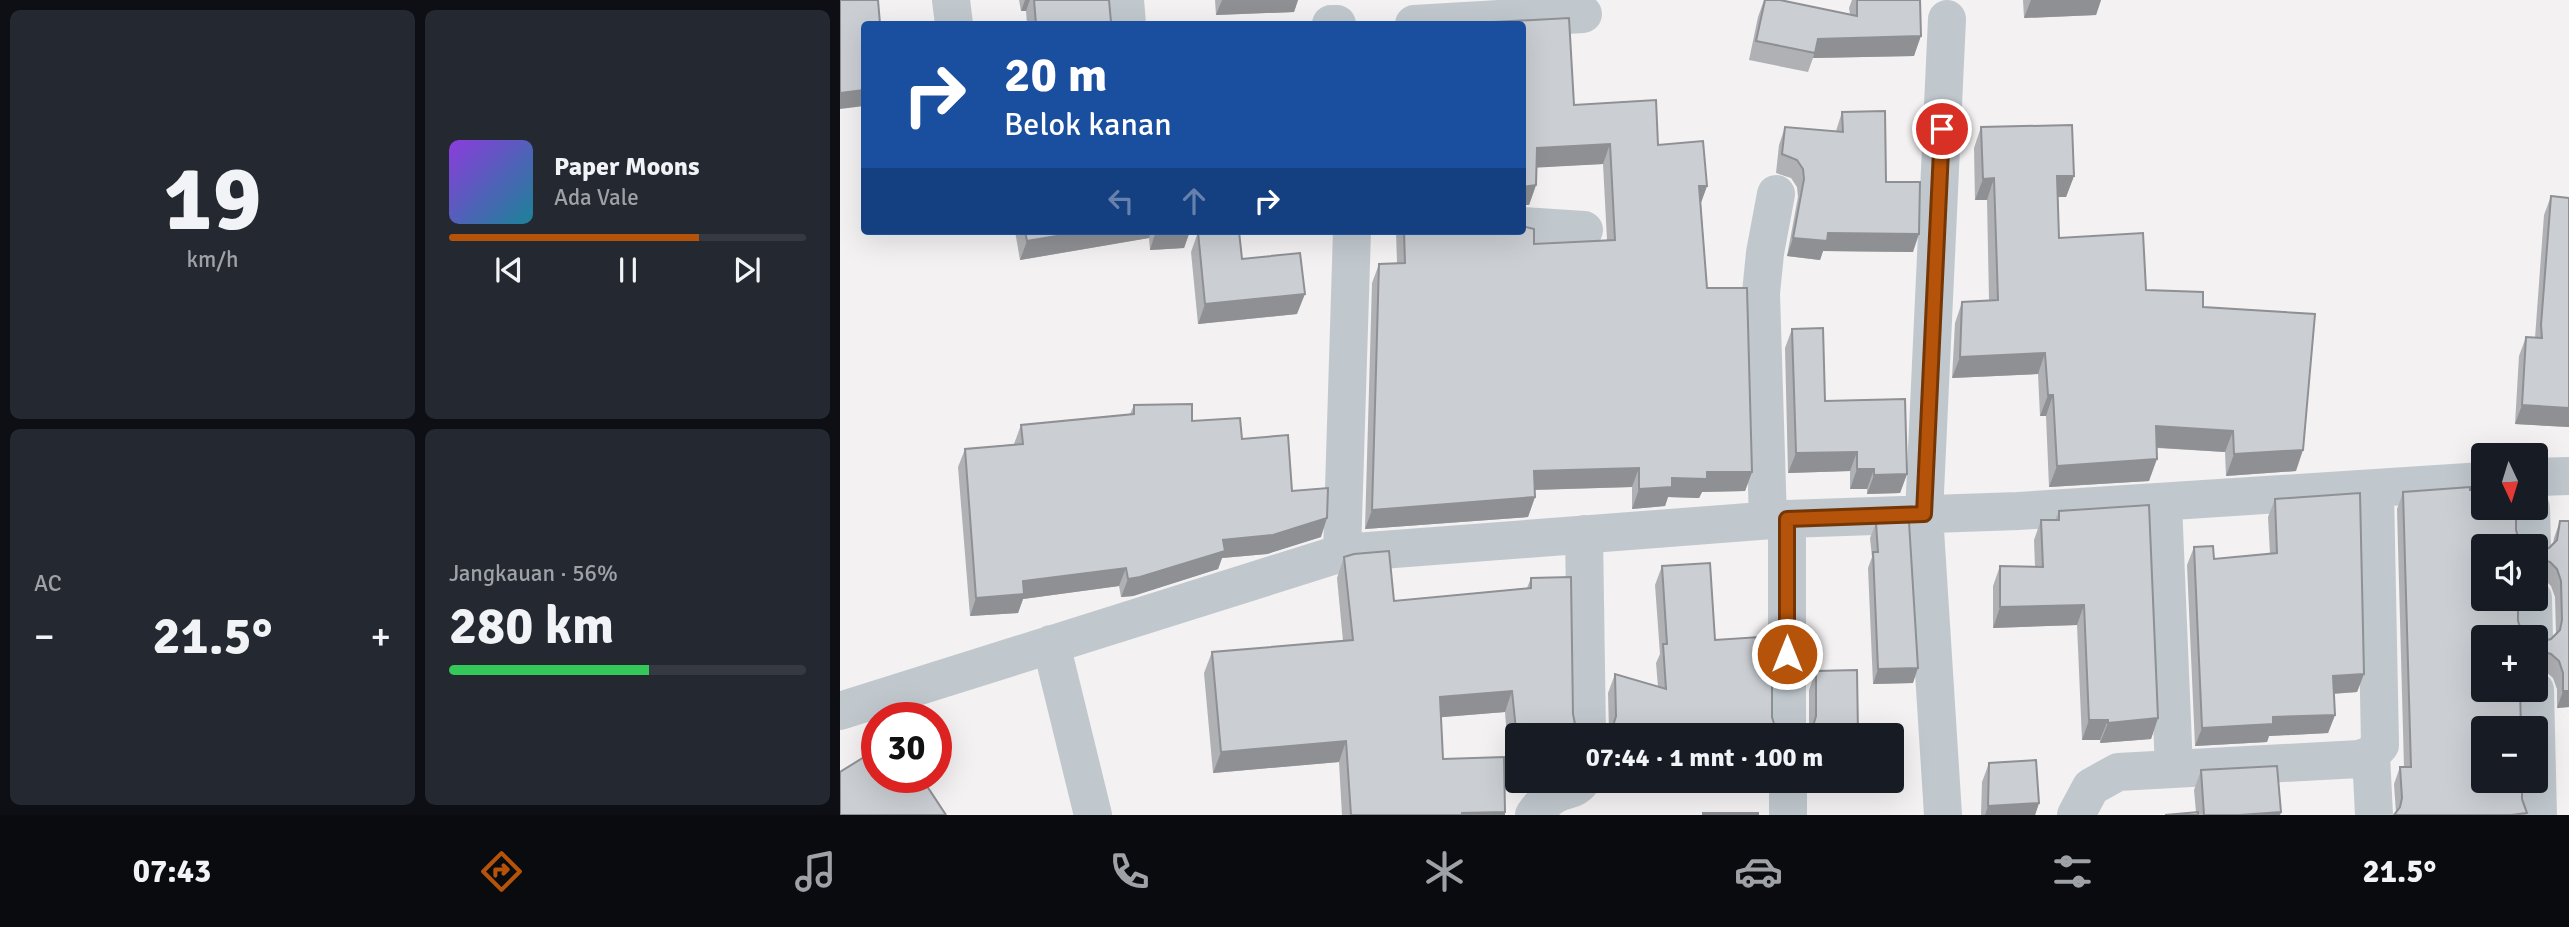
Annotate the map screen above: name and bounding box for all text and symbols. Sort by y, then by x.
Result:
text: 20 m [1004,45,1107,105]
icon: right [889,49,980,140]
pin [1912,99,1972,159]
text: Belok kanan [1004,105,1172,144]
icon: arrive [1923,110,1961,148]
text: 19 [163,143,262,256]
text: Paper Moons [554,151,700,183]
icon: left [1102,182,1140,220]
icon: ahead [1175,182,1213,220]
icon: right [1248,182,1286,220]
text: Ada Vale [554,183,639,212]
text: km/h [186,245,239,274]
icon: previous [490,251,528,289]
icon: pause [609,251,647,289]
icon: next [728,251,766,289]
north arrow [2471,443,2548,520]
map controls [2471,443,2548,793]
button: sound [2471,534,2548,611]
text: Jangkauan · 56% [449,559,618,588]
text: AC [34,569,62,598]
text: 280 km [449,594,614,658]
text: 21.5° [153,604,272,668]
text: − [34,613,55,660]
text: + [370,613,391,660]
position arrow [1750,617,1824,691]
button: + [2471,625,2548,702]
speed limit sign: 30 [861,702,952,793]
button: − [2471,716,2548,793]
text: 07:44 · 1 mnt · 100 m [1586,742,1823,774]
icon: directions [477,847,526,896]
icon: music [791,847,840,896]
icon: phone [1105,847,1154,896]
icon: climate [1420,847,1469,896]
icon: car [1734,847,1783,896]
icon: filters [2048,847,2097,896]
text: 07:43 [133,852,211,891]
text: 21.5° [2363,852,2436,891]

